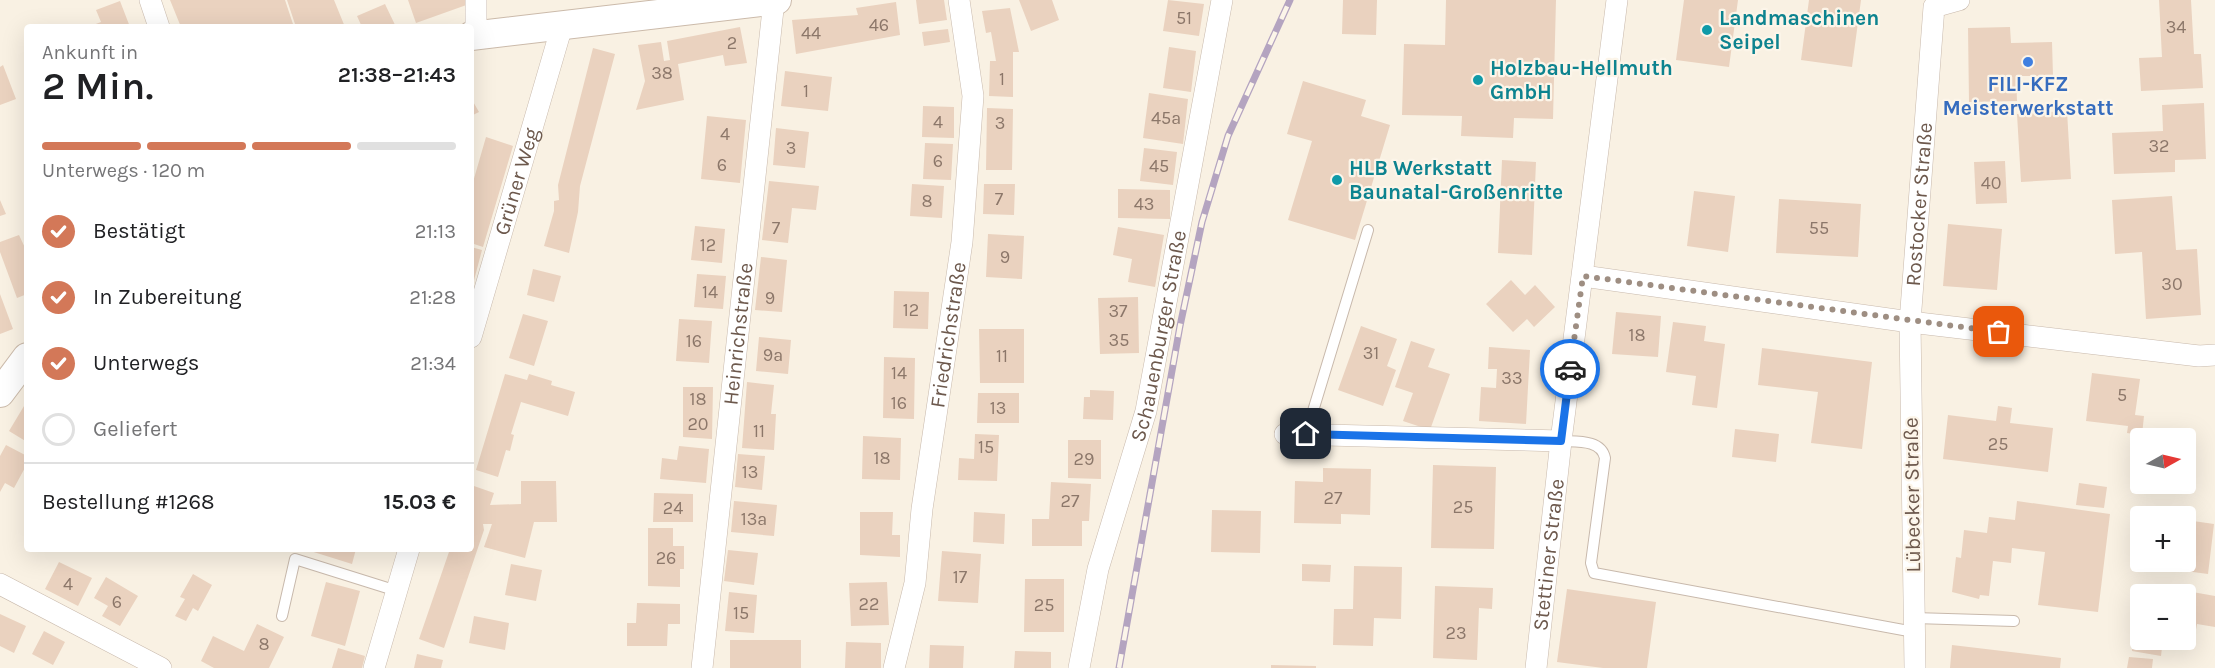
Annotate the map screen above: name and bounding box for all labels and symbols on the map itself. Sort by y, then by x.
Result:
place label: Landmaschinen Seipel [1719,6,1879,54]
house number: 51 [1176,7,1192,29]
house number: 46 [869,14,889,36]
house number: 34 [2166,16,2186,38]
house number: 44 [801,22,821,44]
marker: Landmaschinen Seipel [1700,23,1714,37]
house number: 2 [727,32,737,54]
marker: FILI-KFZ Meisterwerkstatt [2021,55,2035,69]
place label: Holzbau-Hellmuth GmbH [1490,56,1673,104]
house number: 38 [651,62,673,84]
house number: 1 [999,68,1005,90]
place label: FILI-KFZ Meisterwerkstatt [1942,72,2114,120]
marker: Holzbau-Hellmuth GmbH [1471,73,1485,87]
house number: 1 [803,80,809,102]
house number: 45a [1151,107,1181,129]
house number: 4 [933,111,943,133]
house number: 3 [995,112,1005,134]
street label: Rostocker Straße [1901,122,1937,287]
house number: 4 [720,123,730,145]
street label: Grüner Weg [489,125,544,238]
house number: 32 [2148,135,2170,157]
house number: 3 [786,137,796,159]
house number: 6 [933,150,943,172]
house number: 6 [717,154,727,176]
house number: 45 [1149,155,1169,177]
place label: HLB Werkstatt Baunatal-Großenritte [1349,156,1563,204]
house number: 40 [1981,172,2001,194]
marker: HLB Werkstatt Baunatal-Großenritte [1330,173,1344,187]
house number: 7 [995,188,1004,210]
house number: 8 [921,190,933,212]
house number: 43 [1134,193,1154,215]
house number: 7 [772,217,781,239]
house number: 55 [1809,217,1829,239]
street label: Schauenburger Straße [1125,228,1191,445]
house number: 12 [700,234,716,256]
house number: 9 [1000,246,1010,268]
street label: Friedrichstraße [925,260,971,409]
street label: Heinrichstraße [718,262,758,406]
house number: 30 [2161,273,2183,295]
house number: 14 [702,281,718,303]
house number: 9 [765,287,775,309]
house number: 12 [903,299,919,321]
house number: 37 [1108,300,1128,322]
pin [1973,306,2024,357]
house number: 18 [1628,324,1646,346]
house number: 35 [1109,329,1129,351]
house number: 16 [686,330,702,352]
courier [1540,339,1600,399]
house number: 31 [1363,342,1379,364]
house number: 9a [763,344,783,366]
house number: 11 [996,345,1008,367]
house number: 14 [891,362,907,384]
house number: 33 [1501,367,1523,389]
house number: 5 [2117,384,2127,406]
house number: 18 [689,388,707,410]
house number: 16 [891,392,907,414]
house number: 13 [990,397,1006,419]
pin [1280,408,1331,459]
house number: 20 [687,413,709,435]
street label: Lübecker Straße [1899,417,1925,573]
house number: 11 [753,420,765,442]
north arrow [2130,428,2196,494]
house number: 25 [1988,433,2008,455]
house number: 15 [978,436,994,458]
house number: 18 [873,447,891,469]
house number: 29 [1074,448,1094,470]
house number: 13 [742,461,758,483]
street label: Stettiner Straße [1528,477,1569,632]
house number: 27 [1324,487,1343,509]
house number: 27 [1061,490,1080,512]
house number: 25 [1453,496,1473,518]
house number: 24 [663,497,683,519]
house number: 13a [741,508,767,530]
house number: 26 [656,547,676,569]
house number: 17 [953,566,968,588]
house number: 4 [63,573,73,595]
house number: 6 [112,591,122,613]
house number: 22 [859,593,879,615]
house number: 25 [1034,594,1054,616]
house number: 15 [733,602,749,624]
house number: 23 [1445,622,1467,644]
house number: 8 [258,633,270,655]

